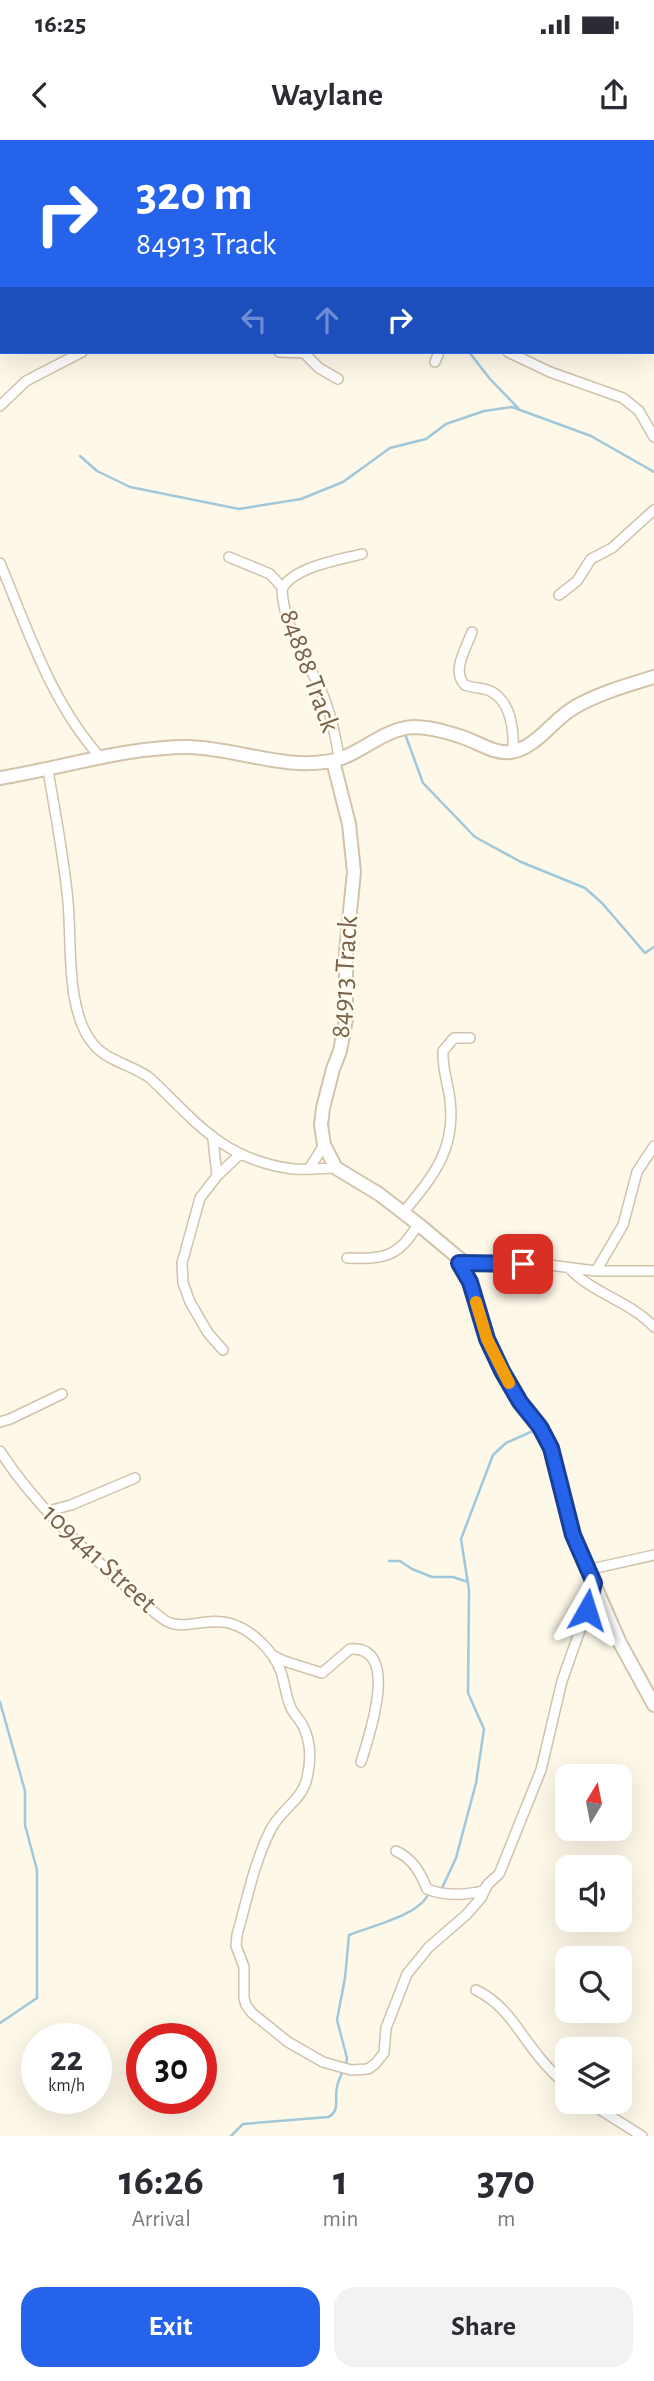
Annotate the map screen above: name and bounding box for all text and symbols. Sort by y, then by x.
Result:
text: 16:25 [35,11,86,37]
icon: back [21,76,59,114]
icon: share [595,76,633,114]
text: Waylane [271,79,383,111]
icon: right [21,168,112,259]
text: 320 m [136,170,253,219]
text: 84913 Track [136,228,276,260]
icon: left [235,301,273,339]
icon: ahead [308,301,346,339]
icon: right [381,301,419,339]
street label: 84888 Track [274,606,344,736]
street label: 84913 Track [327,915,363,1039]
pin [493,1234,553,1294]
icon: arrive [504,1245,542,1283]
street label: 109441 Street [37,1499,161,1619]
position arrow [550,1573,624,1647]
north arrow [555,1764,632,1841]
map controls [555,1764,632,2114]
button: sound [555,1855,632,1932]
button: search [555,1946,632,2023]
speed limit sign: 30 [126,2023,217,2114]
button: layers [555,2037,632,2114]
text: 22 [50,2042,83,2077]
text: km/h [48,2077,85,2095]
text: 16:26 [119,2160,204,2202]
text: 1 [333,2160,348,2202]
text: 370 [477,2160,535,2202]
text: Arrival [132,2208,191,2231]
text: min [323,2208,358,2231]
text: m [497,2208,515,2231]
button: Exit [21,2287,320,2367]
button: Share [334,2287,633,2367]

